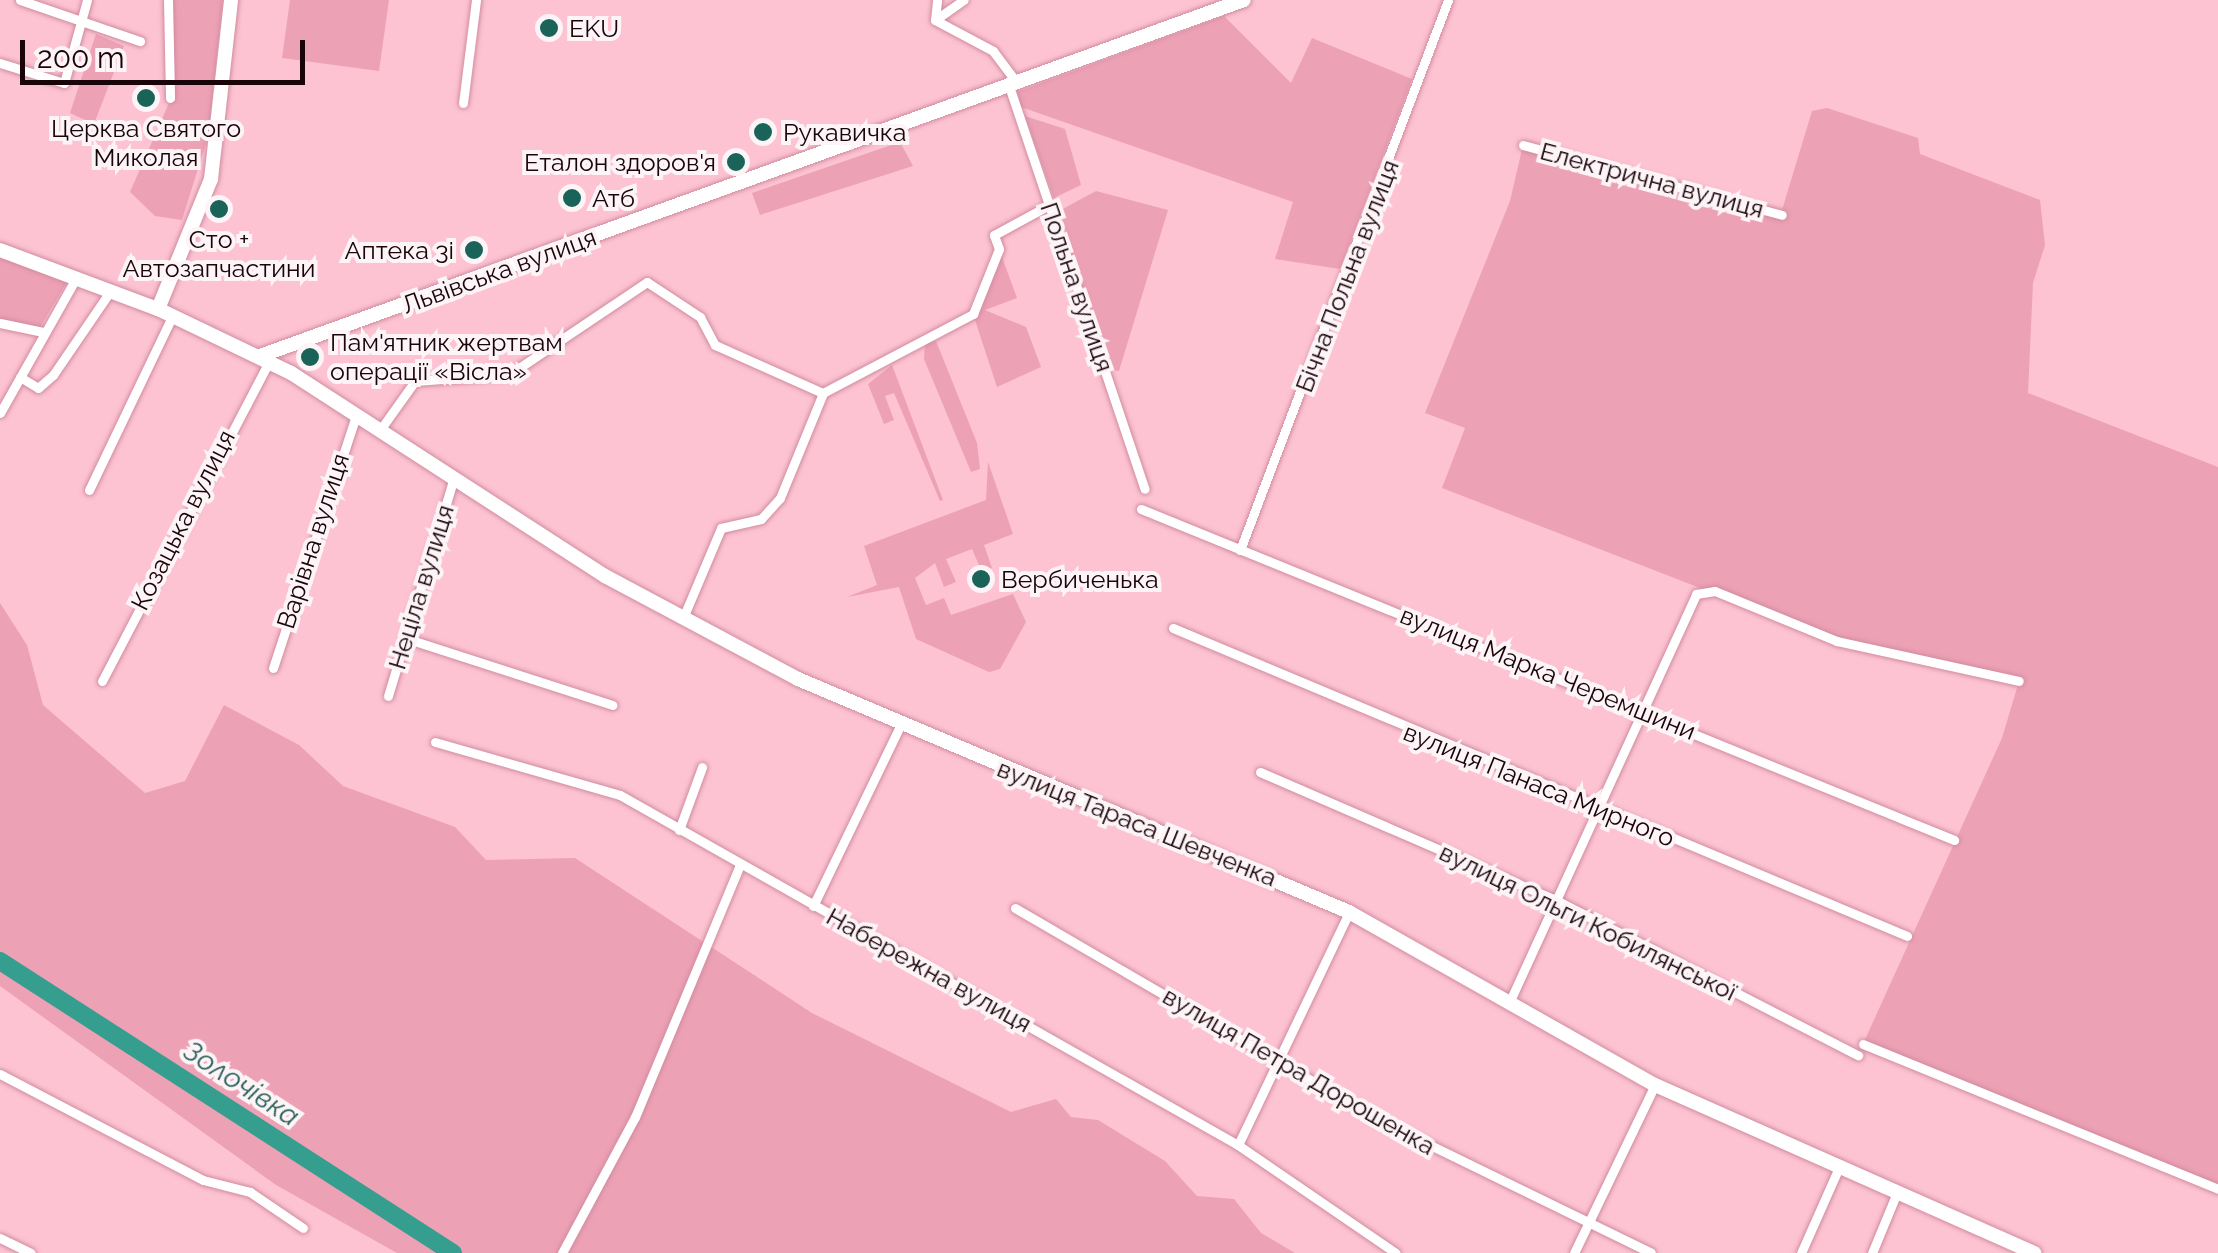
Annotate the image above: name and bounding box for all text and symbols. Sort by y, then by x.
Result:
place label: EKU [569,13,619,43]
marker: EKU [538,17,560,39]
scale bar [25,20,310,82]
text: 200 m [37,40,125,75]
marker: Церква Святого Миколая [135,87,157,109]
place label: Церква Святого Миколая [51,114,241,173]
place label: Рукавичка [783,117,906,147]
marker: Рукавичка [752,121,774,143]
street label: Електрична вулиця [1537,136,1767,224]
place label: Еталон здоров'я [524,147,716,177]
marker: Еталон здоров'я [725,151,747,173]
street label: Бічна Польна вулиця [1289,156,1405,396]
place label: Атб [592,183,635,213]
marker: Атб [561,187,583,209]
marker: Сто + Автозапчастини [208,198,230,220]
street label: Польна вулиця [1034,198,1120,376]
street label: Львівська вулиця [398,222,600,320]
place label: Сто + Автозапчастини [123,225,315,284]
place label: Аптека 3і [345,235,454,265]
marker: Аптека 3і [463,239,485,261]
place label: Пам'ятник жертвам операції «Вісла» [330,328,563,387]
marker: Пам'ятник жертвам операції «Вісла» [299,346,321,368]
street label: Козацька вулиця [125,425,241,615]
street label: Варівна вулиця [271,450,355,632]
street label: Неціла вулиця [382,501,460,673]
place label: Вербиченька [1001,564,1159,594]
marker: Вербиченька [970,568,992,590]
street label: вулиця Марка Черемшини [1396,600,1700,746]
street label: вулиця Панаса Мирного [1399,717,1679,853]
street label: вулиця Тараса Шевченка [993,753,1281,893]
street label: вулиця Ольги Кобилянської [1435,837,1741,1007]
street label: Набережна вулиця [821,901,1037,1039]
street label: вулиця Петра Дорошенка [1158,981,1440,1161]
water label: Золочівка [177,1034,305,1134]

